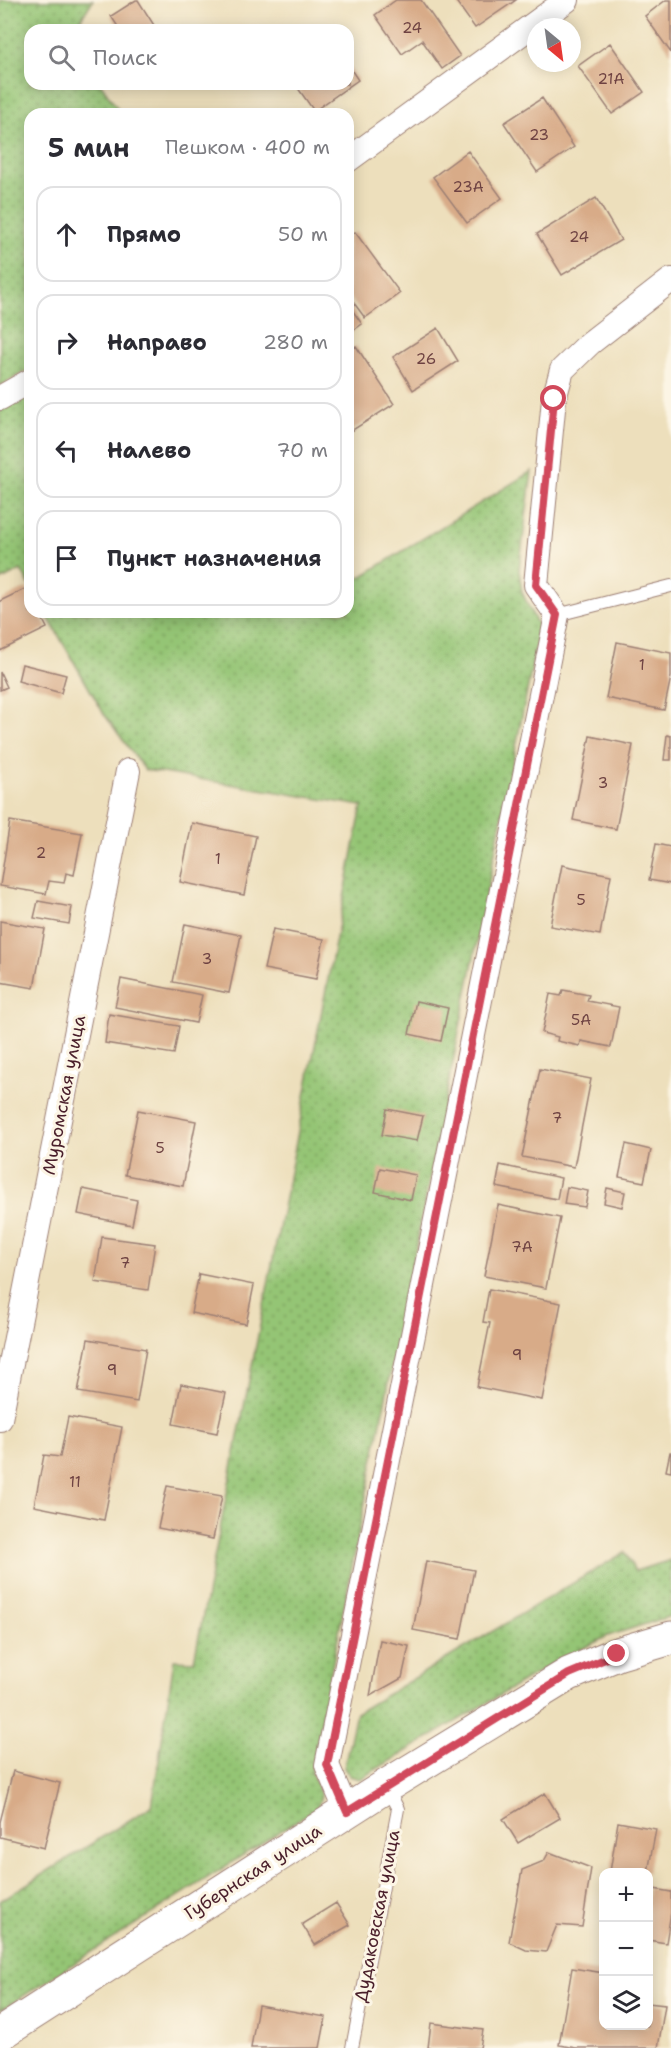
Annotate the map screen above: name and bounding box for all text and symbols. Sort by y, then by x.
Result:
house number: 24 [402,18,422,38]
north arrow [527,18,581,72]
search box [24,24,354,90]
icon: search [45,41,78,74]
text: Поиск [93,43,157,72]
house number: 21А [598,69,625,89]
house number: 23 [529,125,549,145]
text: 5 мин [48,130,129,165]
text: Пешком · 400 m [165,134,330,160]
house number: 23А [452,177,484,197]
icon: ahead [50,218,83,251]
text: Прямо [107,220,181,249]
text: 50 m [278,221,328,247]
house number: 24 [569,227,589,247]
icon: right [50,326,83,359]
text: Направо [107,328,207,357]
text: 280 m [263,329,328,355]
house number: 26 [416,349,436,369]
route start [540,385,566,411]
icon: left [50,434,83,467]
text: Налево [107,436,191,465]
text: 70 m [276,437,328,463]
icon: arrive [50,542,83,575]
text: Пункт назначения [107,544,321,573]
house number: 1 [639,655,645,675]
house number: 3 [598,773,608,793]
house number: 2 [36,843,46,863]
house number: 1 [215,849,221,869]
house number: 5 [576,890,586,910]
house number: 3 [202,949,212,969]
house number: 5А [571,1010,591,1030]
street label: Муромская улица [37,1013,91,1177]
house number: 7 [552,1108,562,1128]
house number: 5 [155,1138,165,1158]
house number: 7А [511,1237,533,1257]
house number: 7 [120,1253,130,1273]
house number: 9 [512,1345,522,1365]
house number: 9 [107,1360,117,1380]
house number: 11 [69,1472,81,1492]
route end [603,1640,629,1666]
street label: Губернская улица [180,1819,326,1925]
street label: Дудаковская улица [348,1828,406,2004]
map controls [599,1868,653,2030]
button: + [599,1868,653,1922]
button: − [599,1922,653,1976]
button: layers [599,1976,653,2030]

